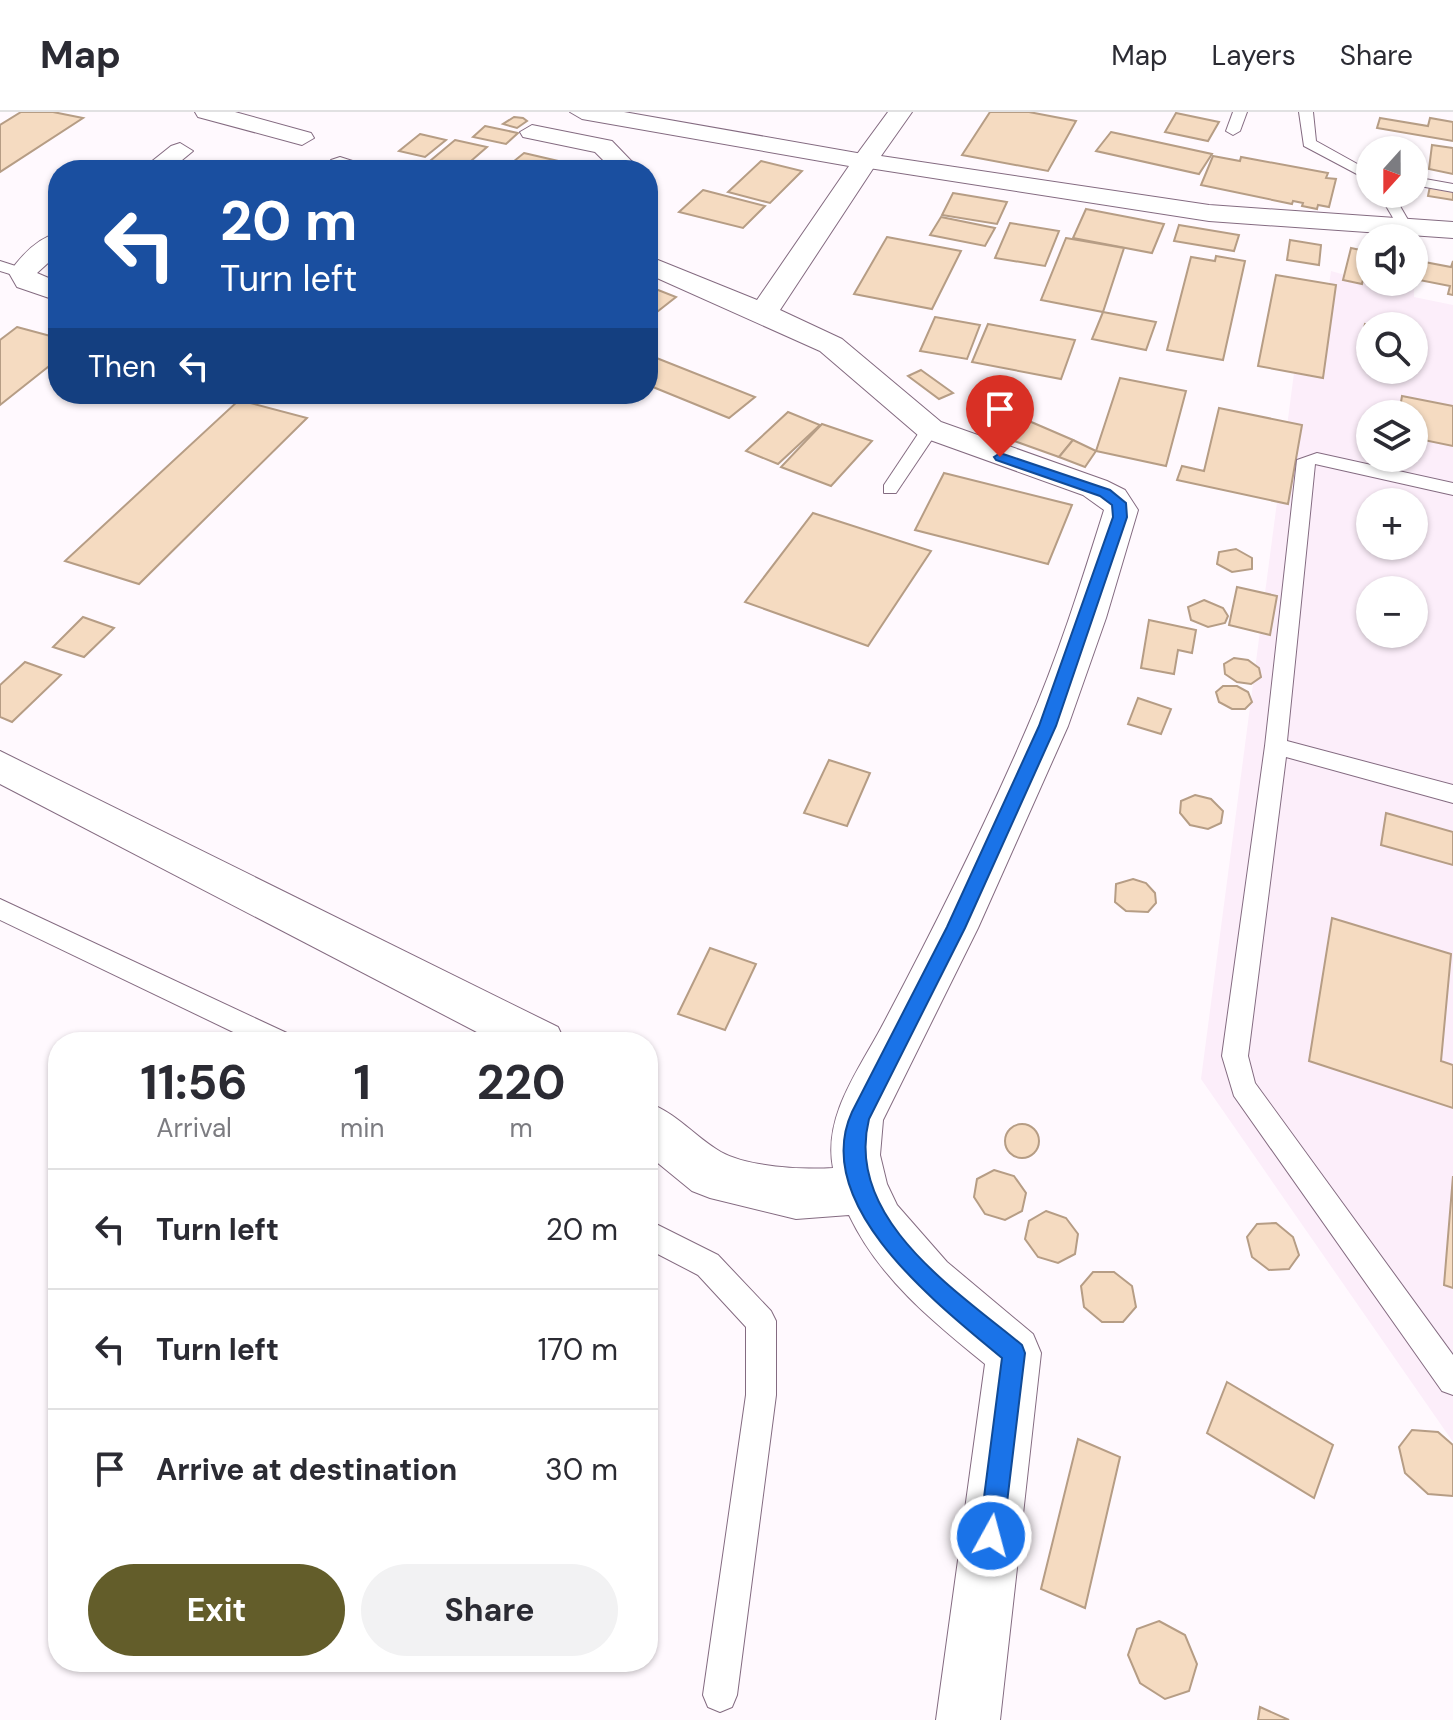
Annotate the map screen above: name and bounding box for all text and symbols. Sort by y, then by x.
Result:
text: Map [40,30,121,80]
text: Map [1111,37,1168,74]
text: Layers [1212,37,1296,74]
text: Share [1340,37,1413,74]
north arrow [1356,136,1428,208]
map controls [1356,136,1428,648]
text: 20 m [220,184,357,257]
icon: left [88,192,192,296]
button: sound [1356,224,1428,296]
text: Turn left [220,255,357,302]
button: search [1356,312,1428,384]
icon: left [172,344,216,388]
text: Then [88,347,156,386]
pin [966,375,1034,457]
icon: arrive [978,387,1022,431]
button: layers [1356,400,1428,472]
button: + [1356,488,1428,560]
button: − [1356,576,1428,648]
text: 11:56 [140,1051,248,1114]
text: 1 [353,1051,371,1114]
text: 220 [477,1051,566,1114]
text: Arrival [156,1111,232,1145]
text: min [340,1111,384,1145]
text: m [510,1111,533,1145]
icon: left [88,1207,132,1251]
text: Turn left [156,1210,279,1249]
text: 20 m [546,1210,618,1249]
icon: left [88,1327,132,1371]
text: Turn left [156,1330,279,1369]
text: 170 m [538,1330,618,1369]
icon: arrive [88,1447,132,1491]
text: Arrive at destination [156,1450,457,1489]
text: 30 m [545,1450,618,1489]
position arrow [949,1494,1033,1578]
button: Exit [88,1564,345,1656]
button: Share [361,1564,618,1656]

